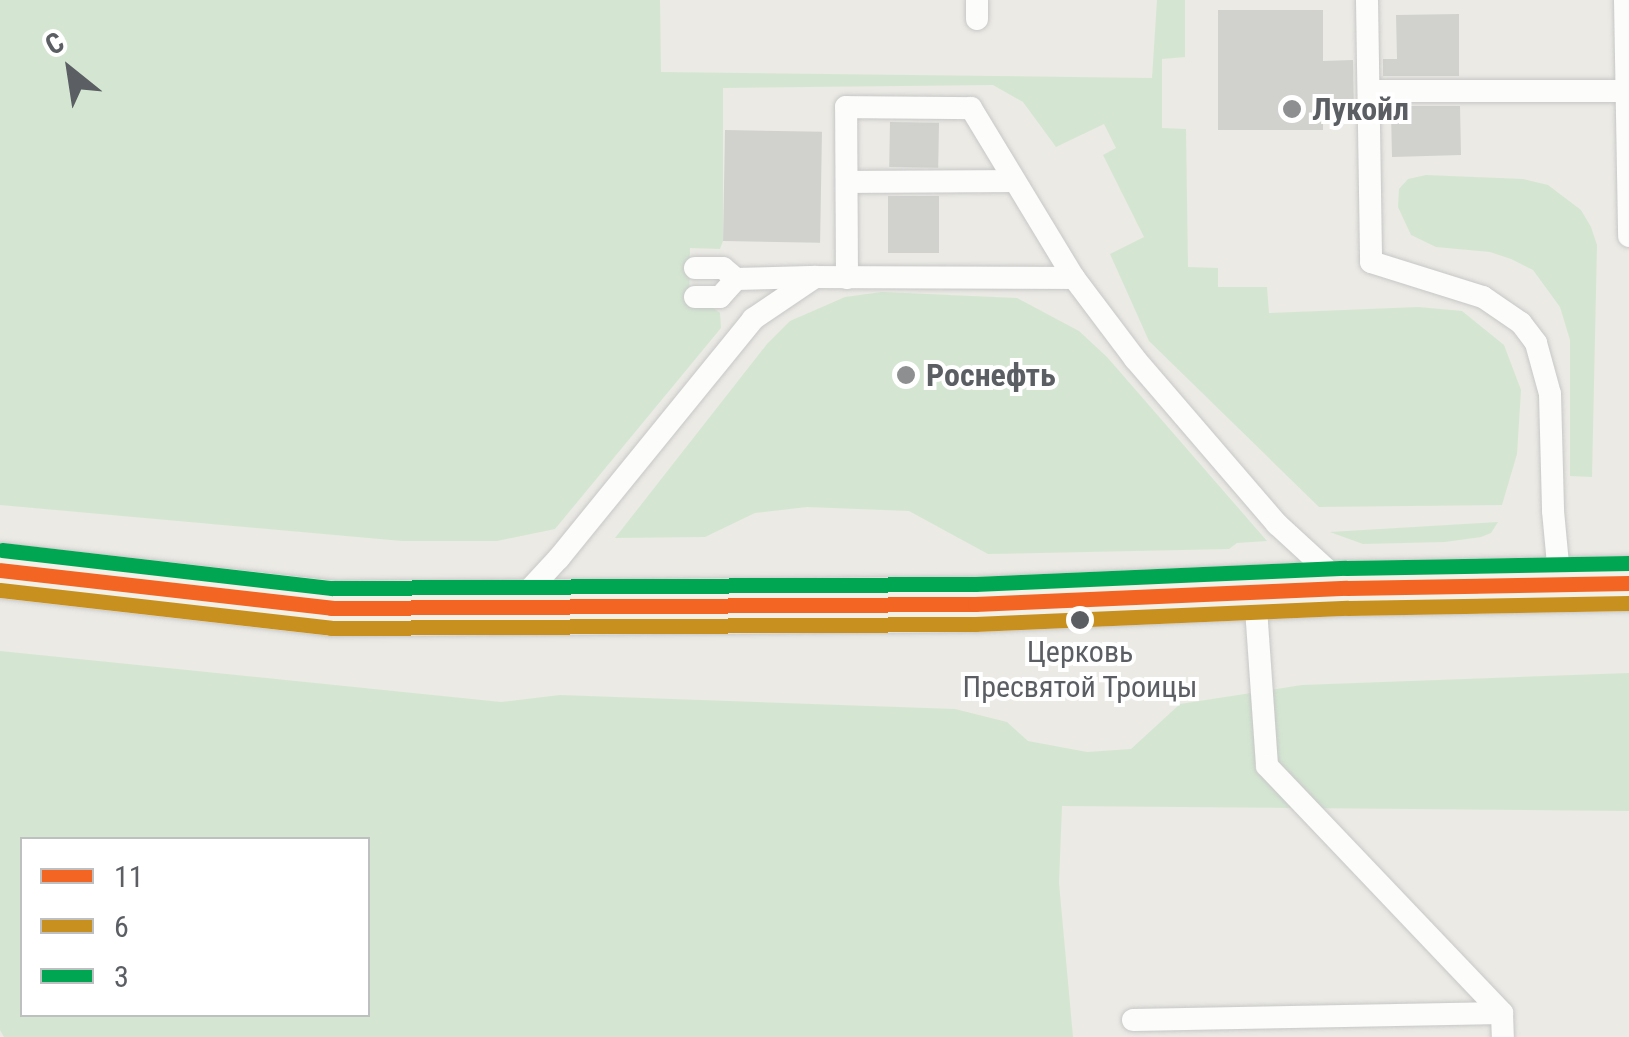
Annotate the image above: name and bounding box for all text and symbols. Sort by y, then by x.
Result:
north arrow [20,20,120,120]
text: С [40,25,70,62]
place label: Лукойл [1312,90,1409,128]
marker: Лукойл [1281,98,1303,120]
place label: Роснефть [926,356,1056,394]
marker: Роснефть [895,364,917,386]
marker: Церковь Пресвятой Троицы [1070,610,1090,630]
place label: Церковь Пресвятой Троицы [962,634,1198,704]
legend [20,837,370,1017]
text: 11 [114,859,144,894]
text: 6 [114,909,129,944]
text: 3 [114,959,129,994]

